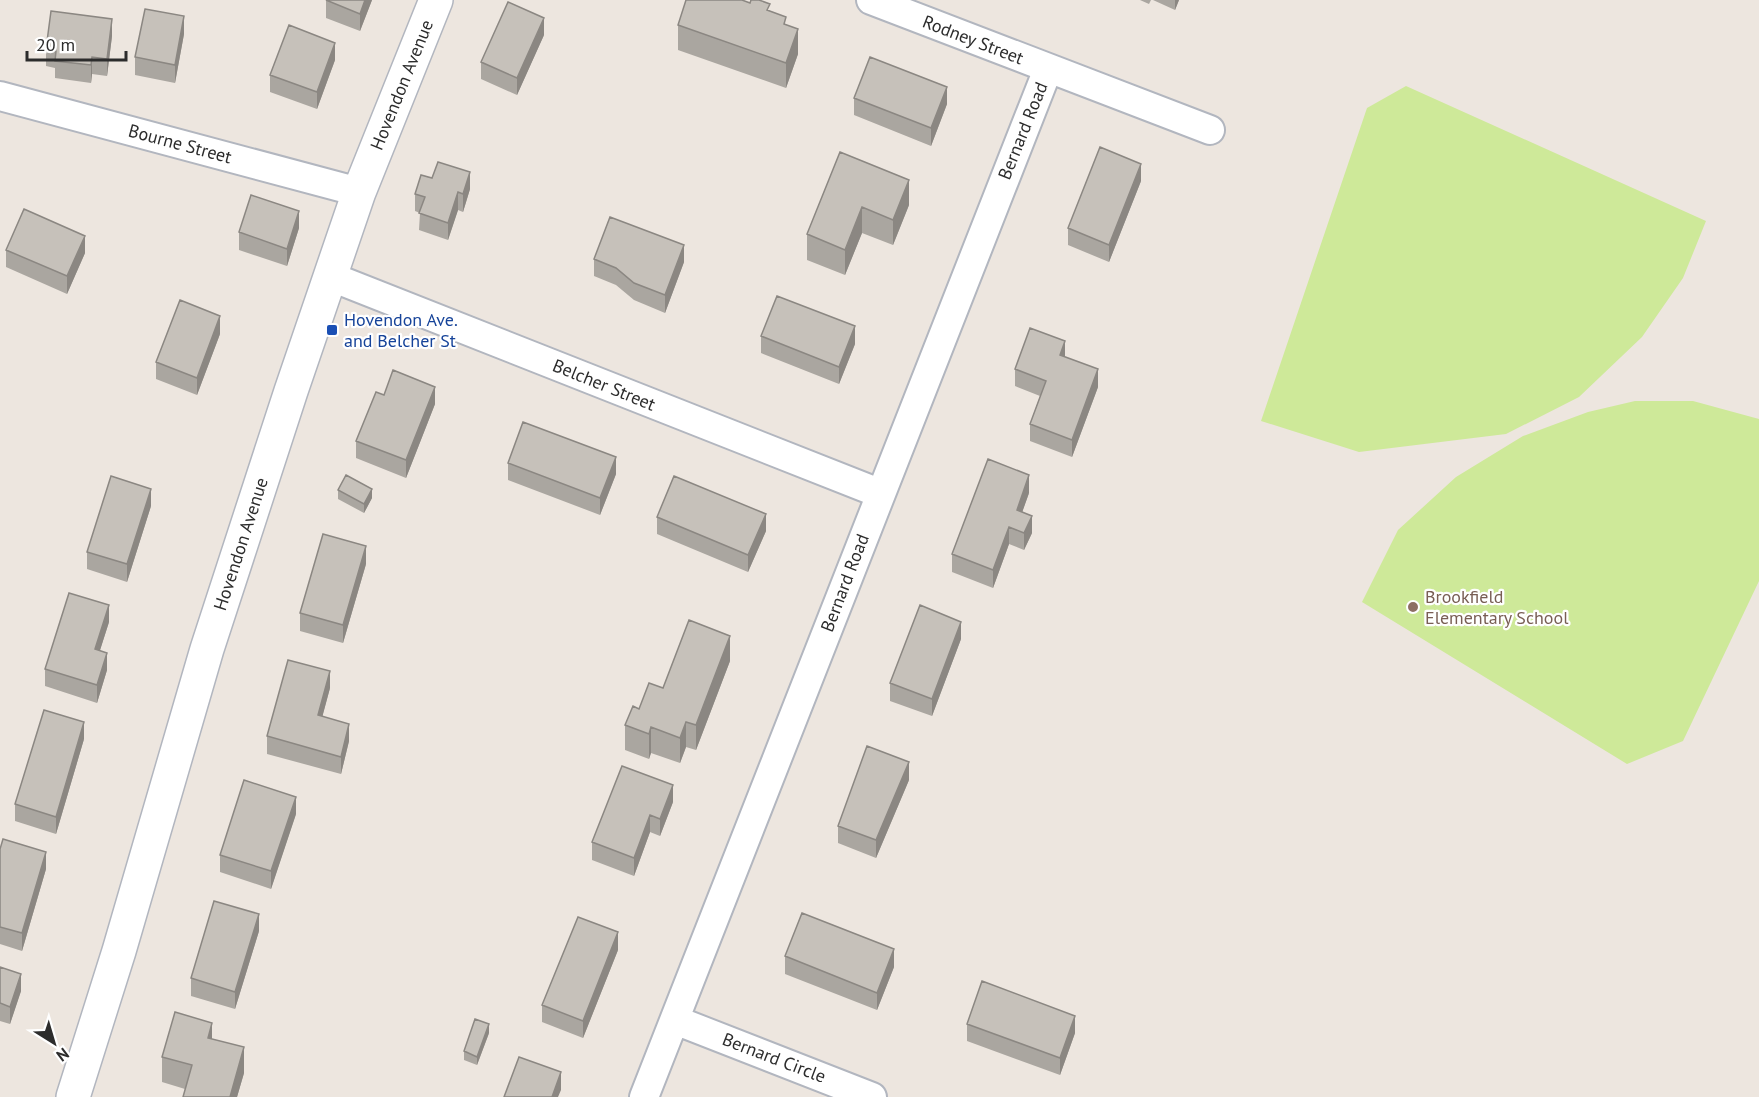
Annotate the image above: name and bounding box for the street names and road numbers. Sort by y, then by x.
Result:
street label: Rodney Street [919,10,1027,69]
street label: Hovendon Avenue [365,16,438,153]
street label: Bernard Road [993,79,1053,183]
street label: Bourne Street [126,119,234,168]
street label: Belcher Street [549,353,659,416]
street label: Hovendon Avenue [208,474,273,613]
street label: Bernard Road [815,530,874,635]
street label: Bernard Circle [719,1027,829,1088]

